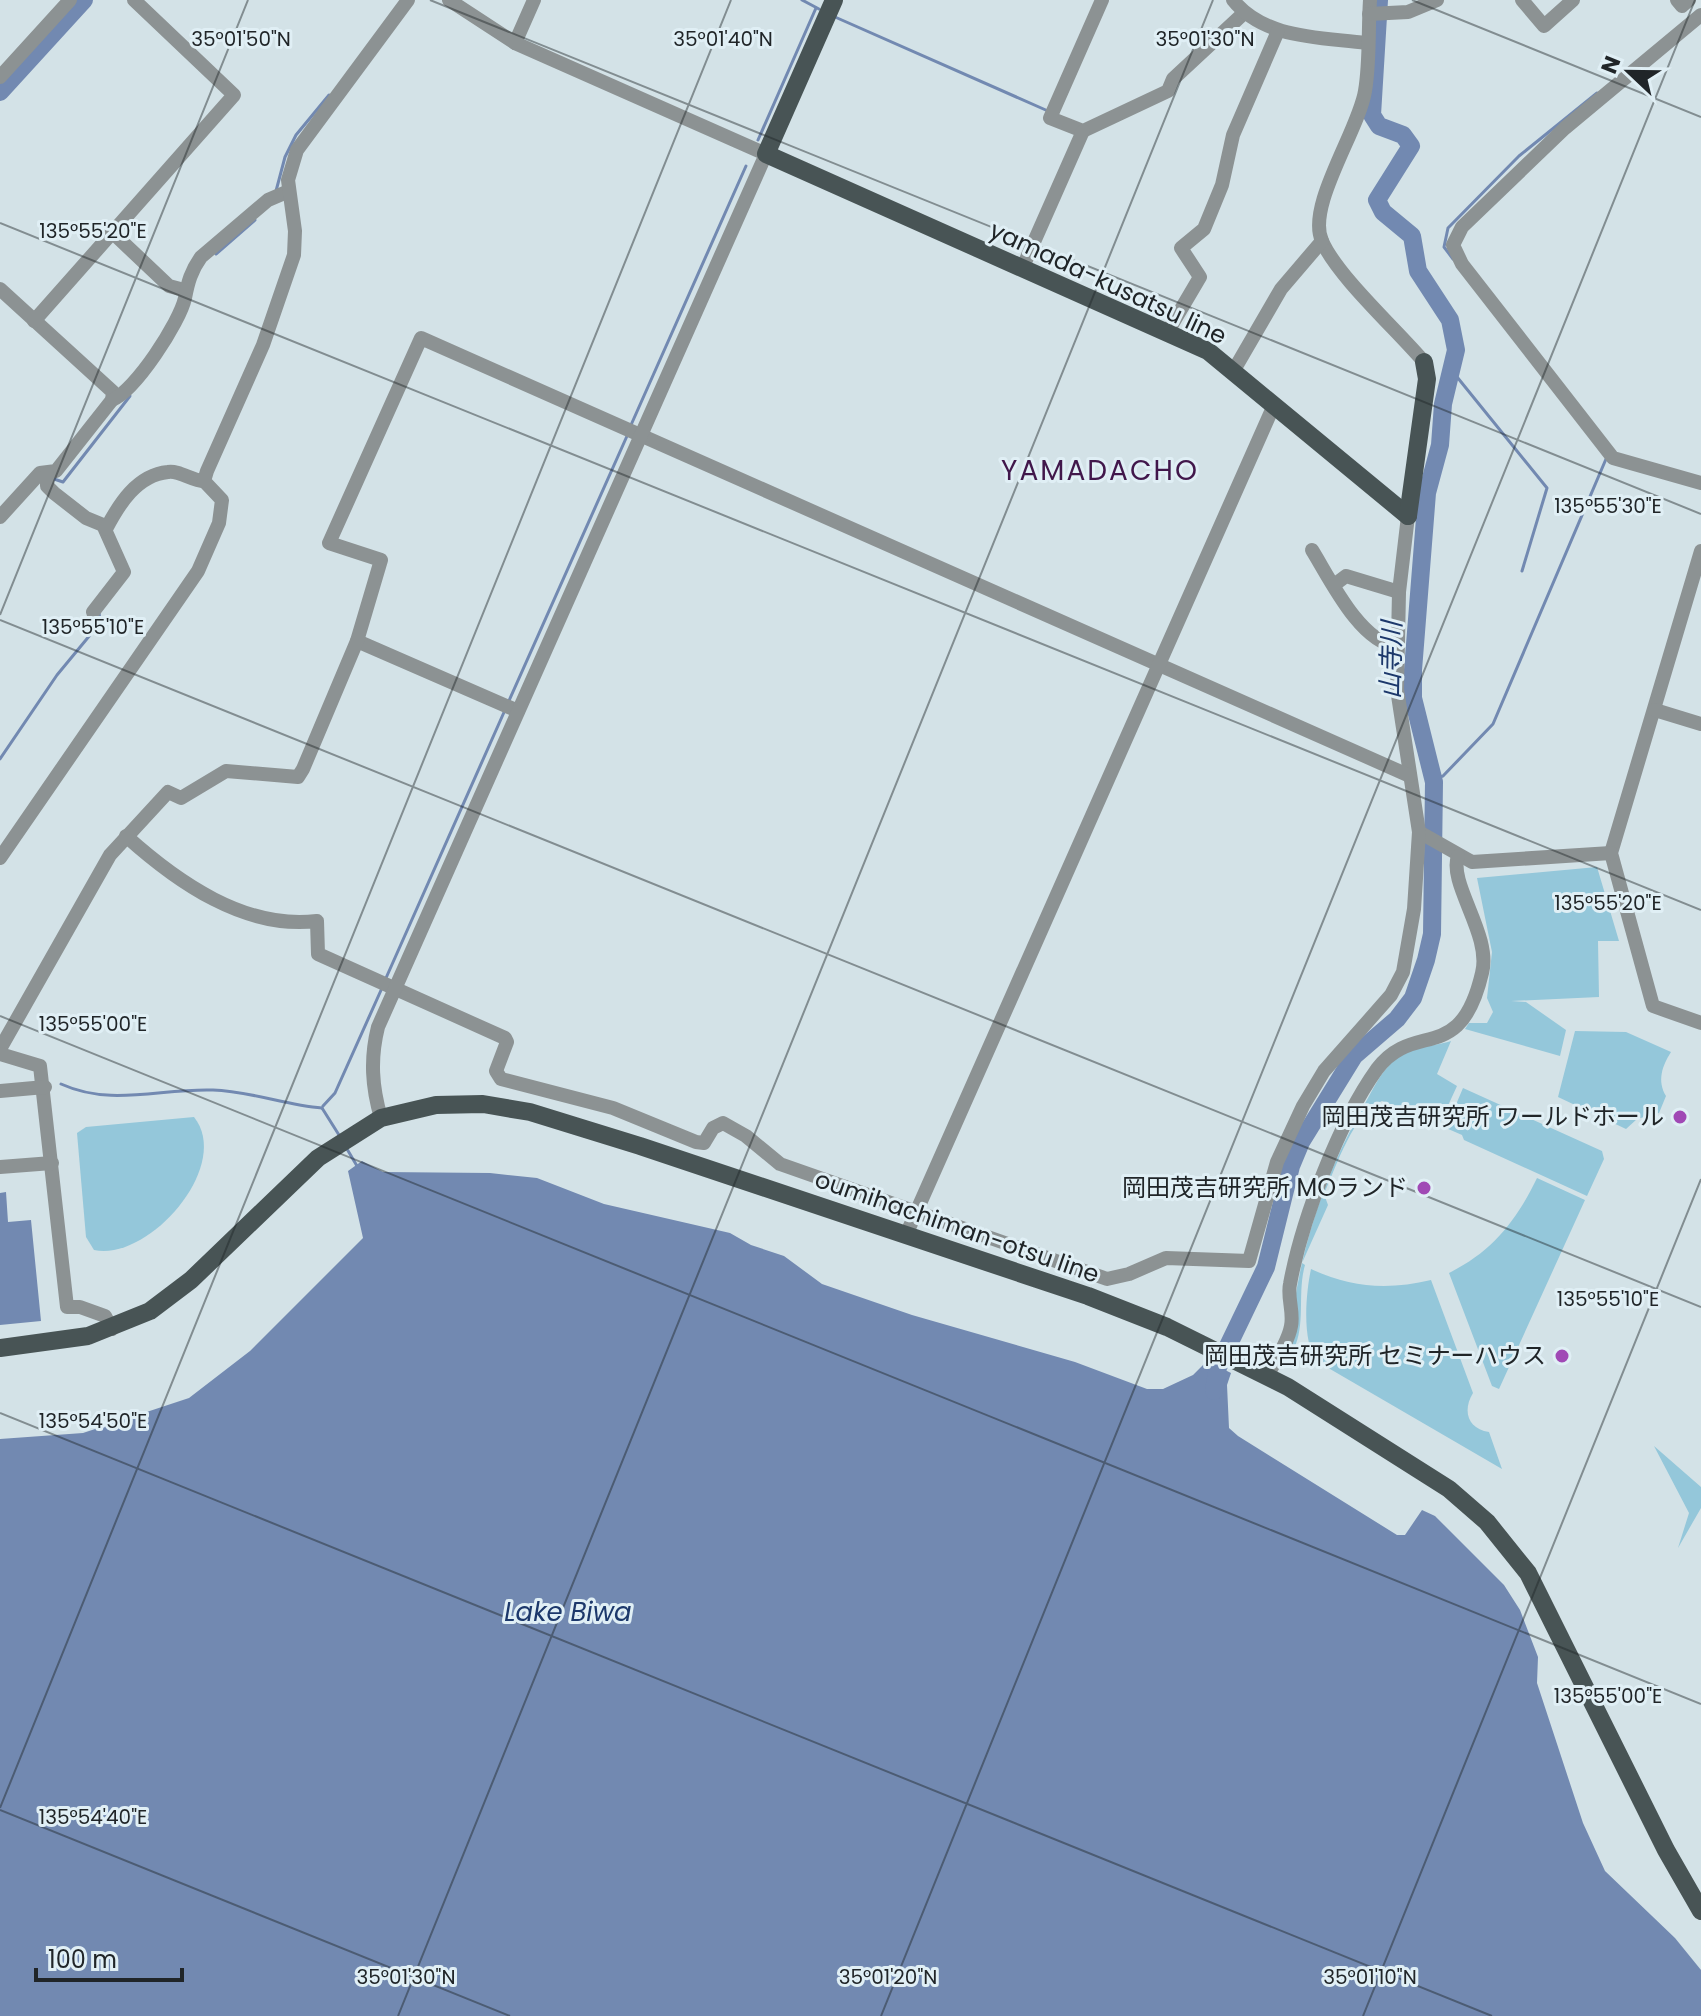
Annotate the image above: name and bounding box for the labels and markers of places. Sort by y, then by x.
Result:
place label: 岡田茂吉研究所 ワールドホール [1322,1100,1664,1133]
marker: 岡田茂吉研究所 ワールドホール [1671,1108,1689,1126]
place label: 岡田茂吉研究所 MOランド [1122,1171,1408,1204]
marker: 岡田茂吉研究所 MOランド [1415,1179,1433,1197]
place label: 岡田茂吉研究所 セミナーハウス [1204,1339,1546,1372]
marker: 岡田茂吉研究所 セミナーハウス [1553,1347,1571,1365]

